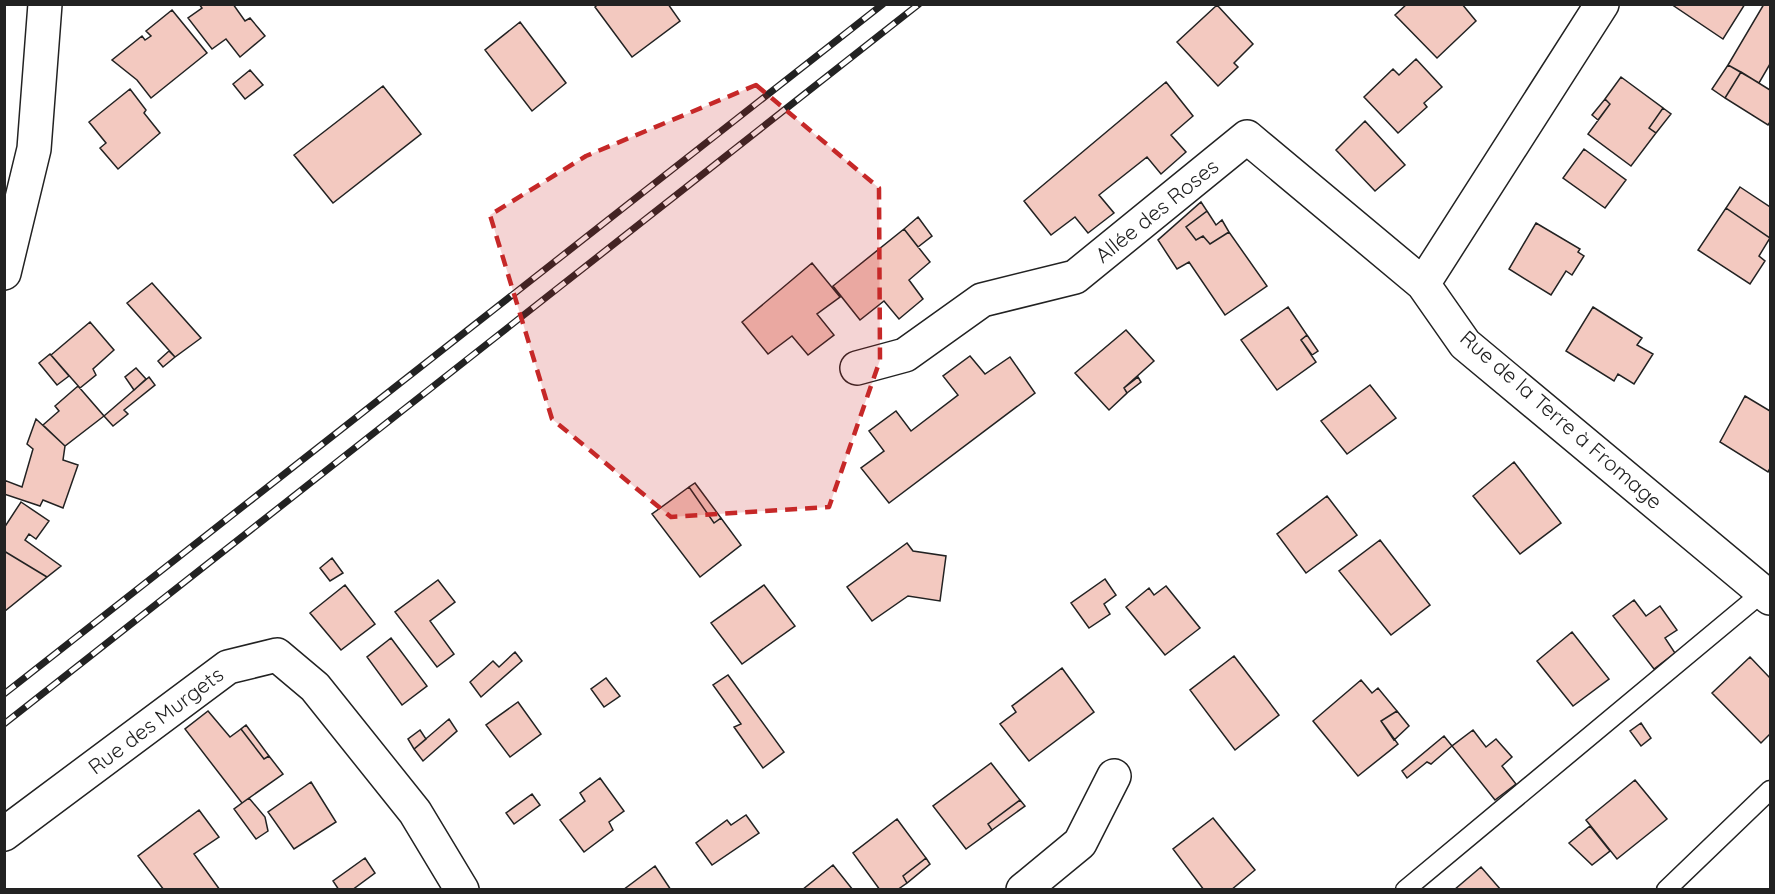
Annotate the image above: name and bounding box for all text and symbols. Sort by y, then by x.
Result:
street label: Allée des Roses [1090,153,1223,268]
street label: Rue de la Terre à Fromage [1455,324,1668,514]
street label: Rue des Murgets [83,661,228,780]

